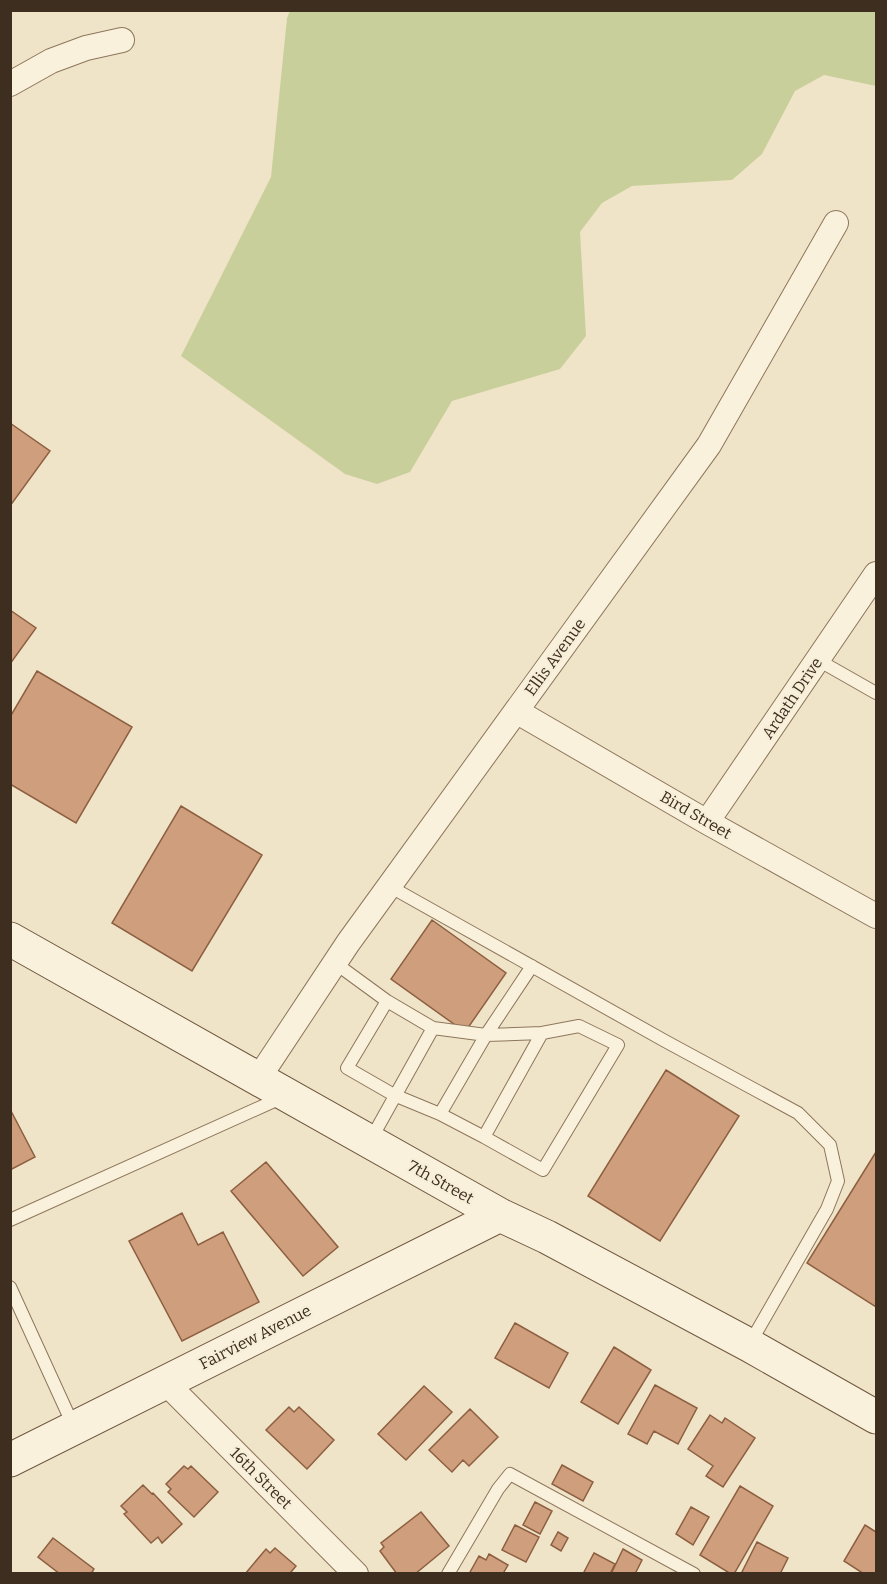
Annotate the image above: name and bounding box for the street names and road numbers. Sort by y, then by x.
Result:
street label: Ellis Avenue [521,615,589,699]
street label: Ardath Drive [758,654,826,742]
street label: Bird Street [657,787,735,843]
street label: 7th Street [405,1156,477,1208]
street label: Fairview Avenue [196,1301,314,1373]
street label: 16th Street [226,1443,296,1513]

